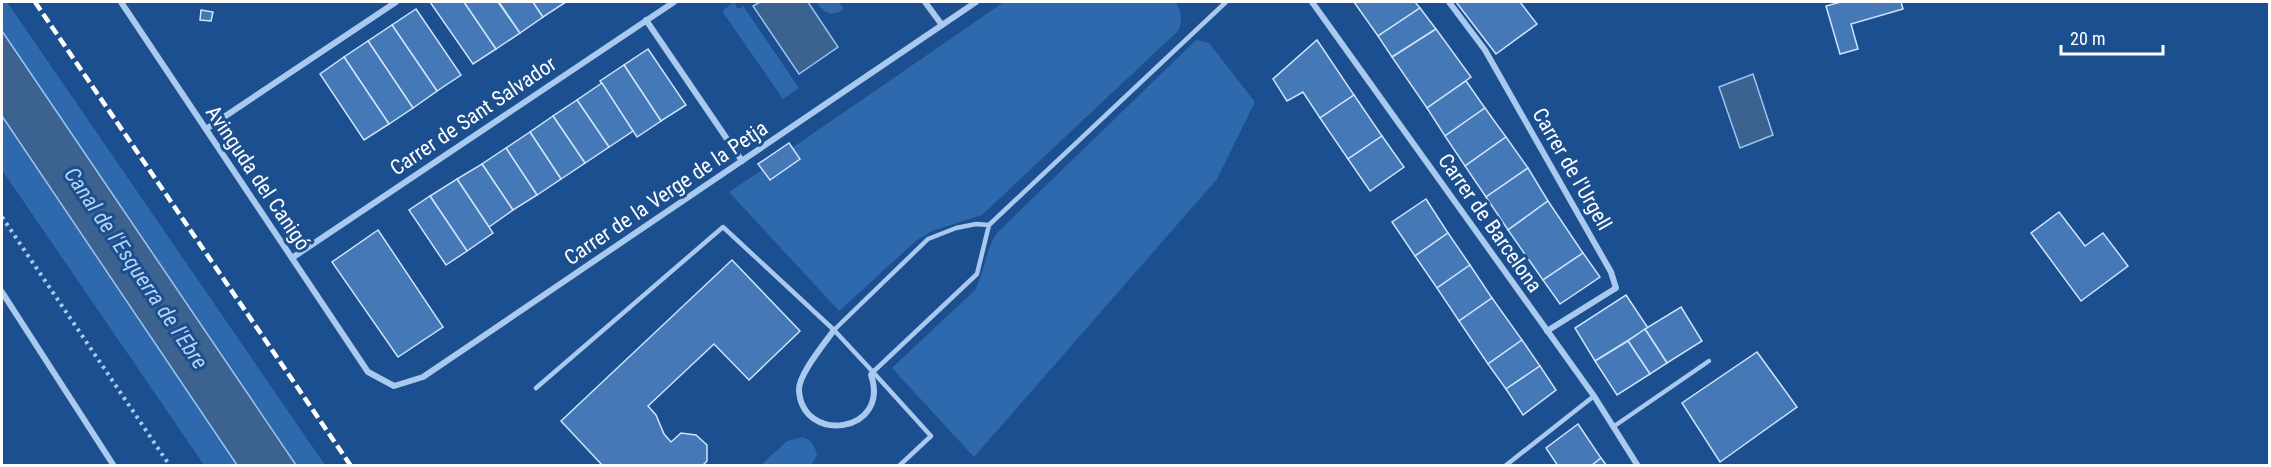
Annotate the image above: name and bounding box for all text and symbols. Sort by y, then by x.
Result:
scale bar [2061,18,2163,56]
text: 20 m [2070,28,2105,49]
street label: Carrer de Sant Salvador [386,52,560,180]
street label: Avinguda del Canigó [201,101,315,255]
street label: Carrer de l'Urgell [1527,104,1617,234]
street label: Carrer de la Verge de la Petja [560,116,772,270]
street label: Carrer de Barcelona [1433,149,1547,297]
water label: Canal de l'Esquerra de l'Ebre [59,162,213,374]

